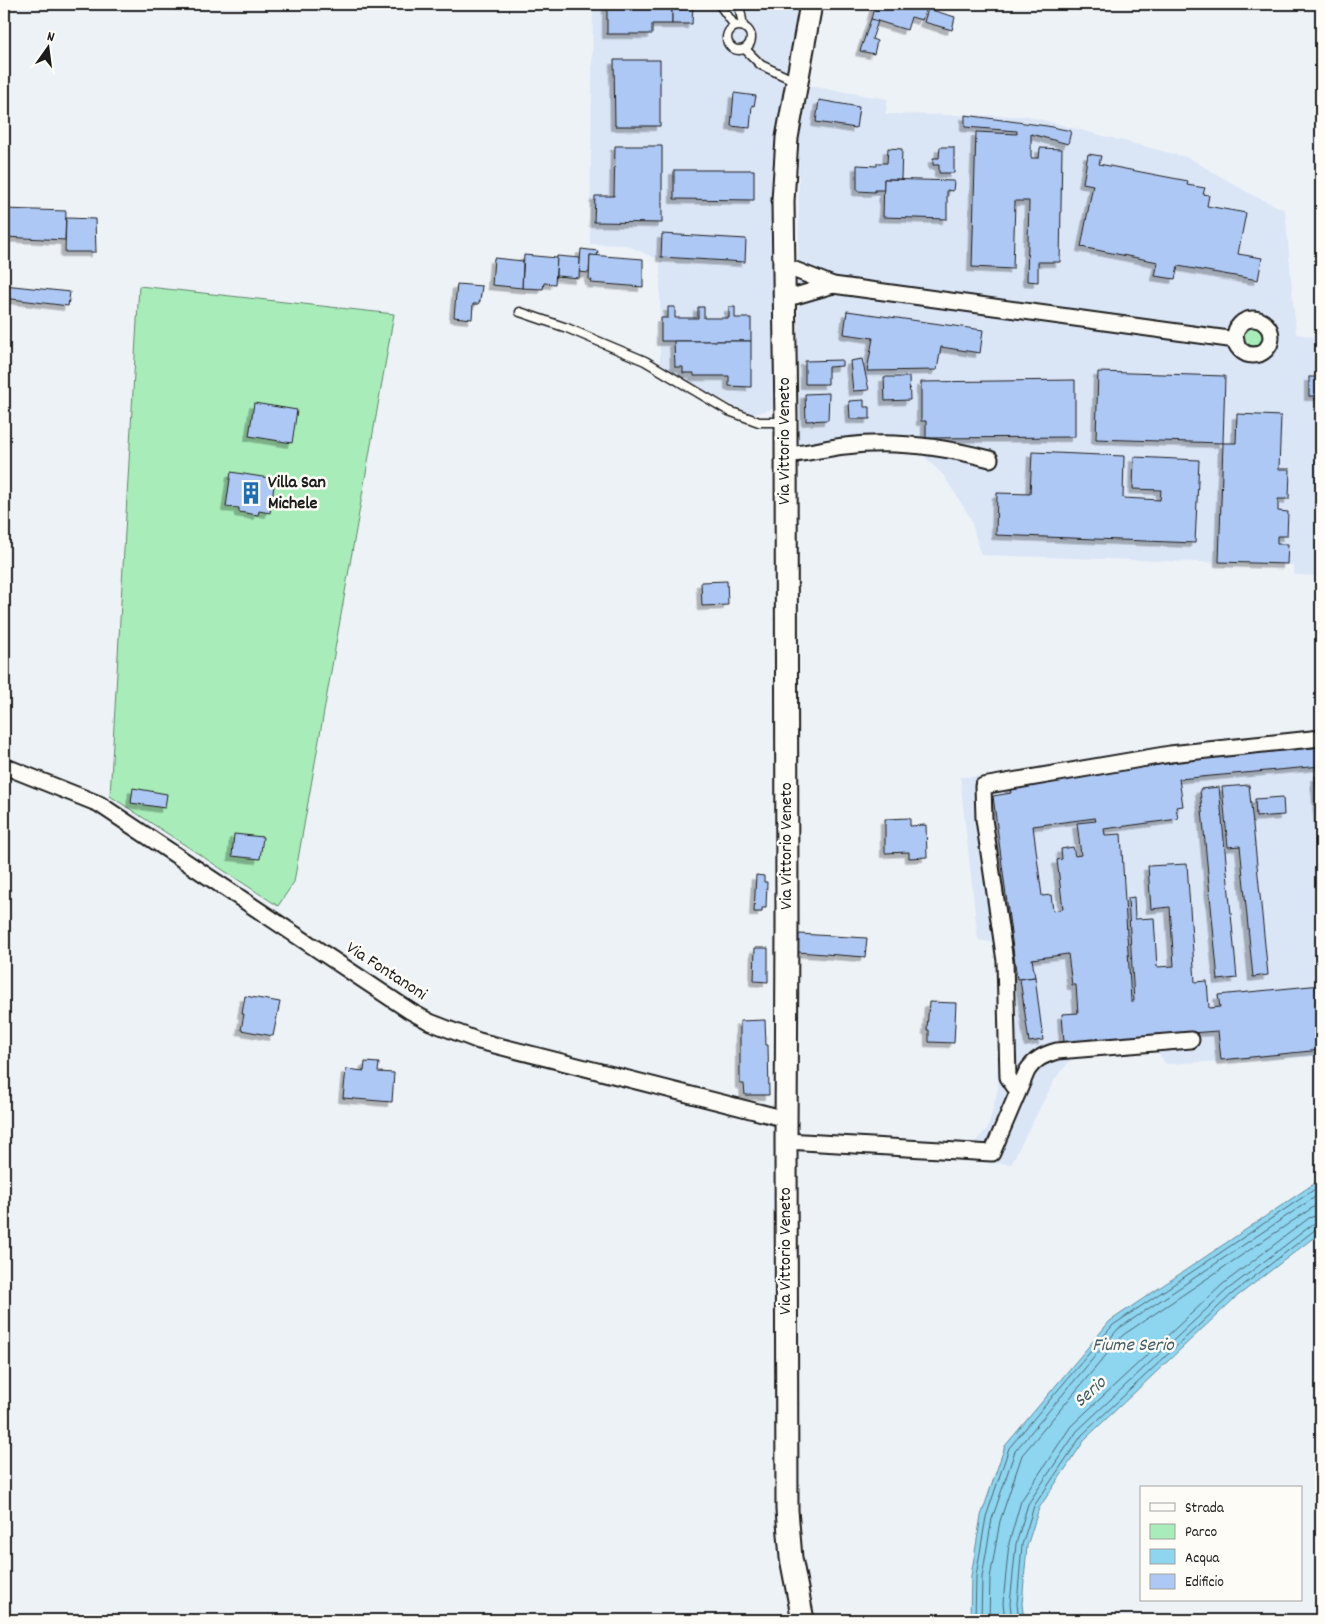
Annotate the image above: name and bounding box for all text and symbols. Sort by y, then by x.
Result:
north arrow [22,22,72,72]
text: N [45,27,57,48]
street label: Via Vittorio Veneto [773,377,798,505]
place label: Villa San Michele [268,471,326,517]
building icon: Villa San Michele [238,480,264,506]
street label: Via Vittorio Veneto [775,782,800,910]
street label: Via Fontanoni [341,936,431,1008]
street label: Via Vittorio Veneto [774,1187,799,1315]
water label: Fiume Serio [1092,1333,1175,1360]
water label: Serio [1069,1370,1114,1415]
legend [1140,1486,1302,1602]
text: Strada [1185,1498,1225,1520]
text: Parco [1185,1522,1217,1544]
text: Acqua [1185,1548,1220,1570]
text: Edificio [1185,1572,1224,1594]

